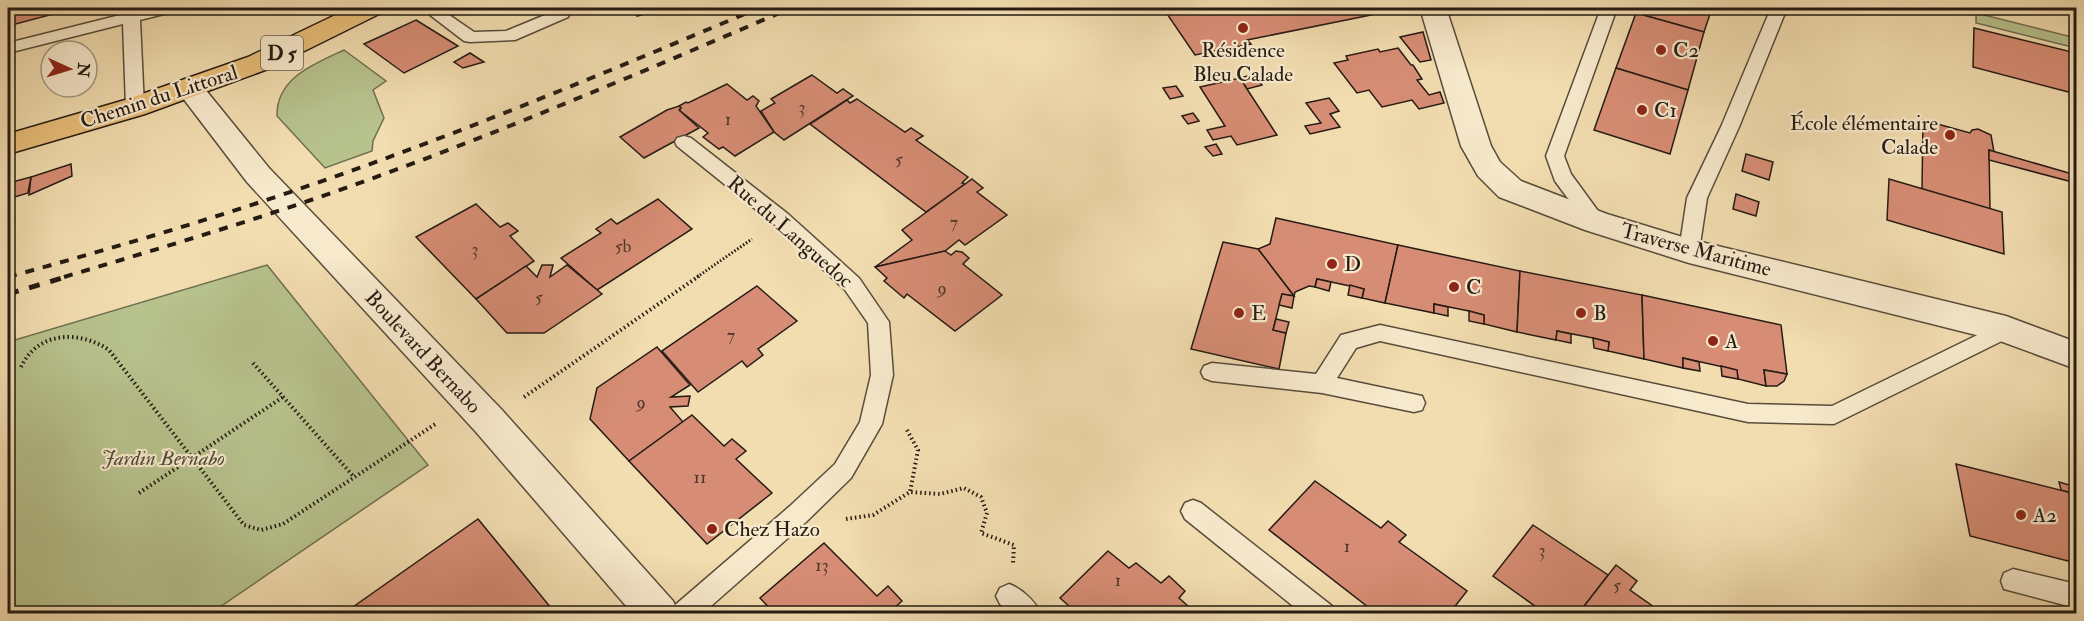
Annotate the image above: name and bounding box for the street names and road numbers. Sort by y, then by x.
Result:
road number: D 5 [261,36,303,70]
street label: Chemin du Littoral [77,59,242,135]
street label: Rue du Languedoc [721,170,859,294]
street label: Traverse Maritime [1618,217,1774,283]
street label: Boulevard Bernabo [359,285,487,419]

